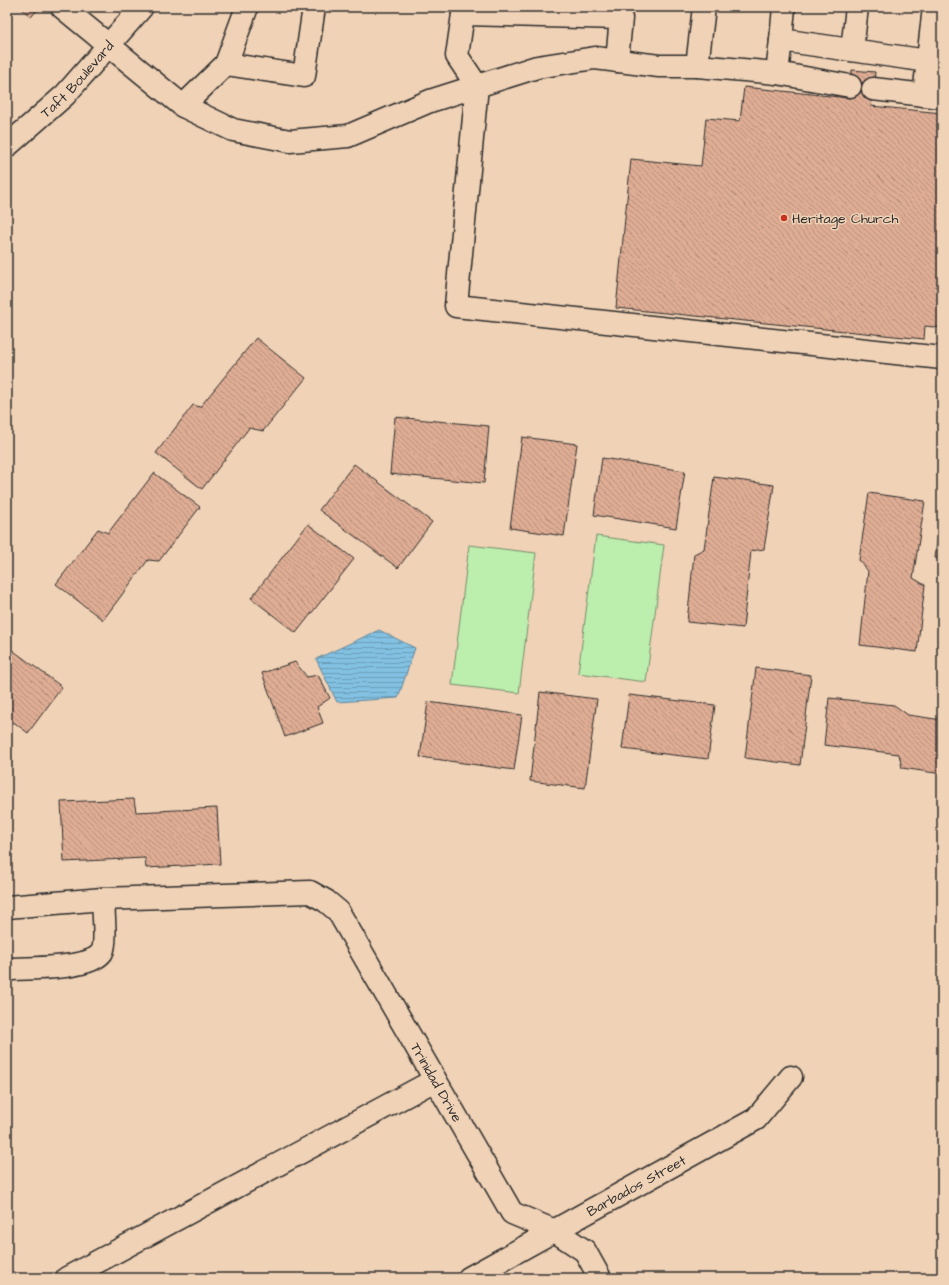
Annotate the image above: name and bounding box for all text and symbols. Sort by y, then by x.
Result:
street label: Taft Boulevard [37,37,119,123]
place label: Heritage Church [792,209,899,229]
marker: Heritage Church [779,213,789,223]
street label: Trinidad Drive [405,1039,467,1126]
street label: Barbados Street [583,1151,690,1222]

